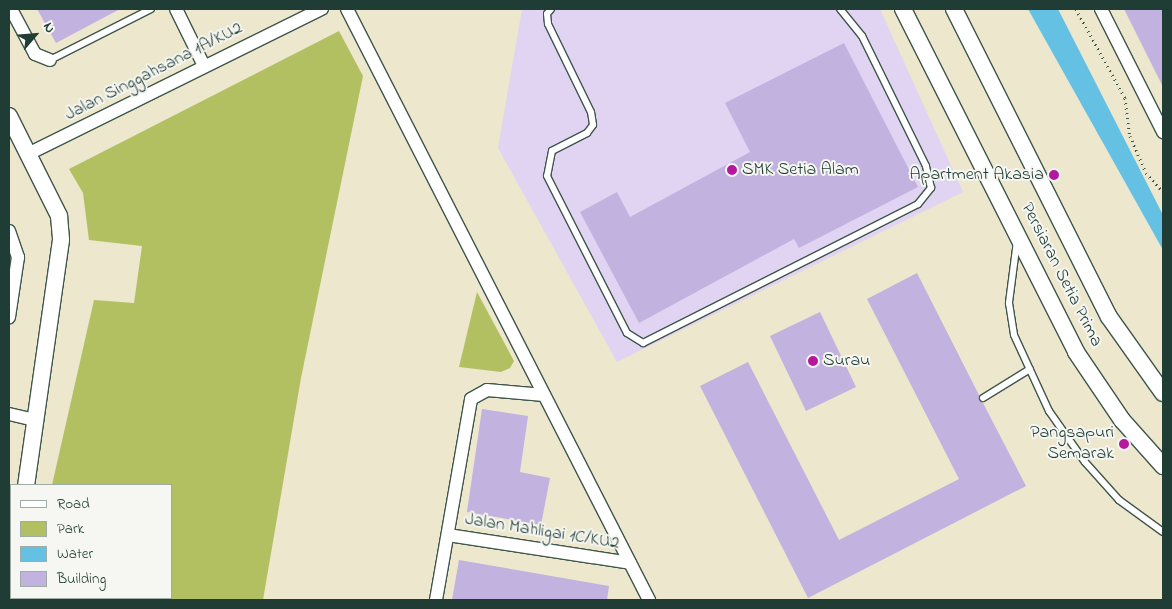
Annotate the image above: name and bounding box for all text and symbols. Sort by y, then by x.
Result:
north arrow [10,10,60,60]
street label: Jalan Singgahsana 1A/KU2 [62,18,246,126]
text: N [37,19,60,37]
place label: SMK Setia Alam [742,159,859,181]
marker: SMK Setia Alam [726,164,738,176]
place label: Apartment Akasia [910,164,1044,186]
marker: Apartment Akasia [1048,169,1060,181]
street label: Persiaran Setia Prima [1015,199,1107,351]
place label: Surau [823,350,870,372]
marker: Surau [807,355,819,367]
place label: Pangsapuri Semarak [1030,423,1114,466]
marker: Pangsapuri Semarak [1118,438,1130,450]
legend [10,484,172,599]
text: Road [57,493,90,515]
street label: Jalan Mahligai 1C/KU2 [463,509,621,555]
text: Park [57,518,84,540]
text: Water [57,543,93,565]
text: Building [57,568,106,590]

